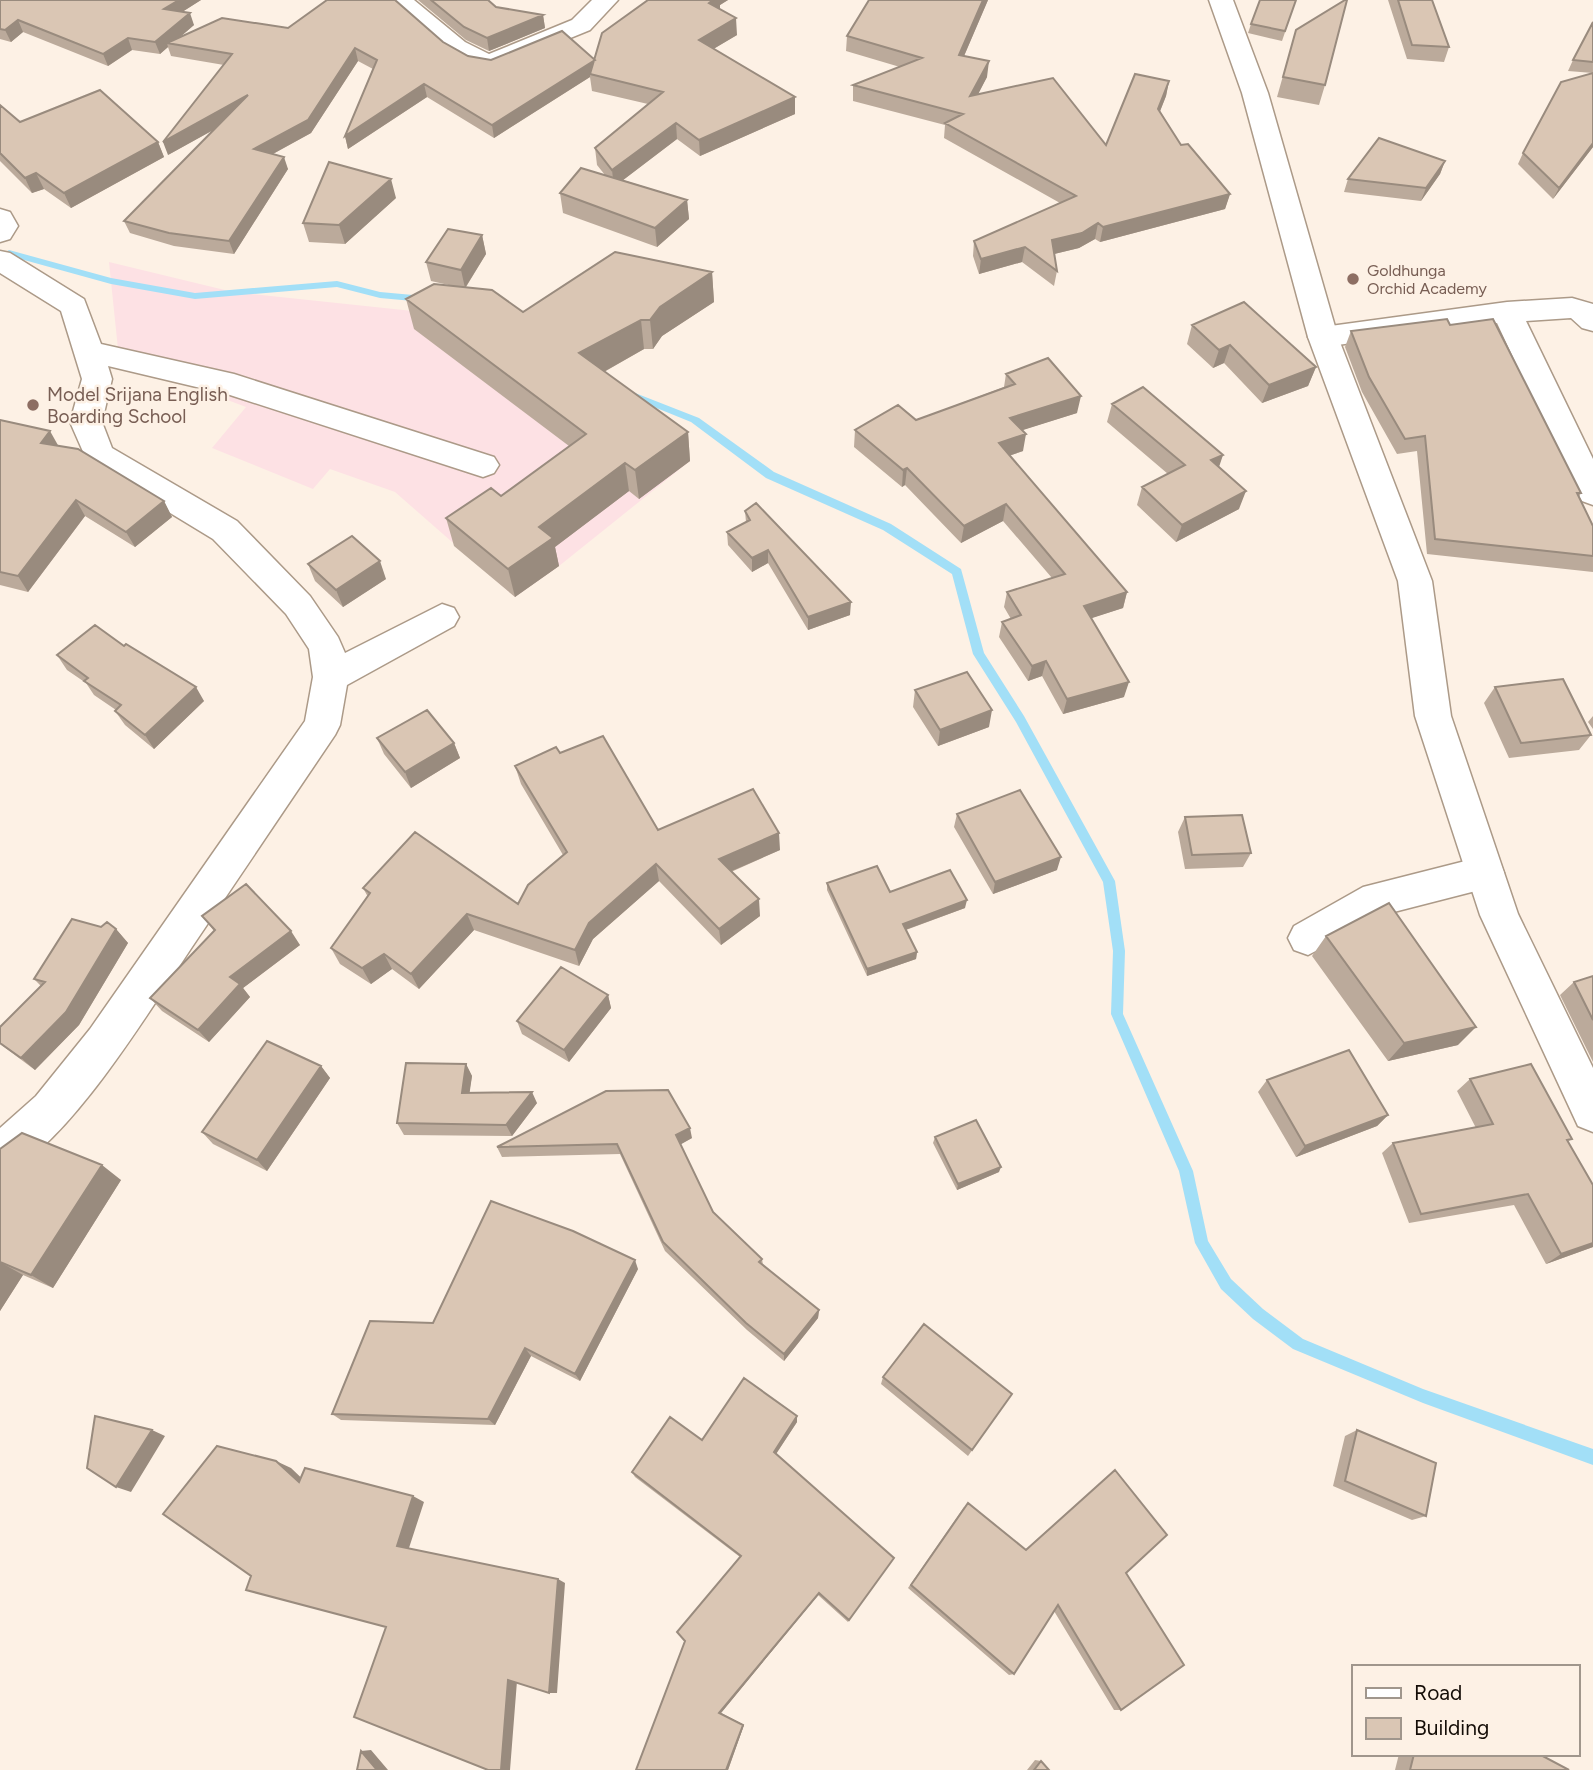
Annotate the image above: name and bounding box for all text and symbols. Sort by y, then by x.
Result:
place label: Goldhunga Orchid Academy [1367,261,1488,298]
marker: Goldhunga Orchid Academy [1345,271,1361,287]
place label: Model Srijana English Boarding School [47,383,228,428]
marker: Model Srijana English Boarding School [25,397,41,413]
legend [1352,1665,1579,1756]
text: Road [1414,1680,1462,1705]
text: Building [1414,1715,1489,1740]

